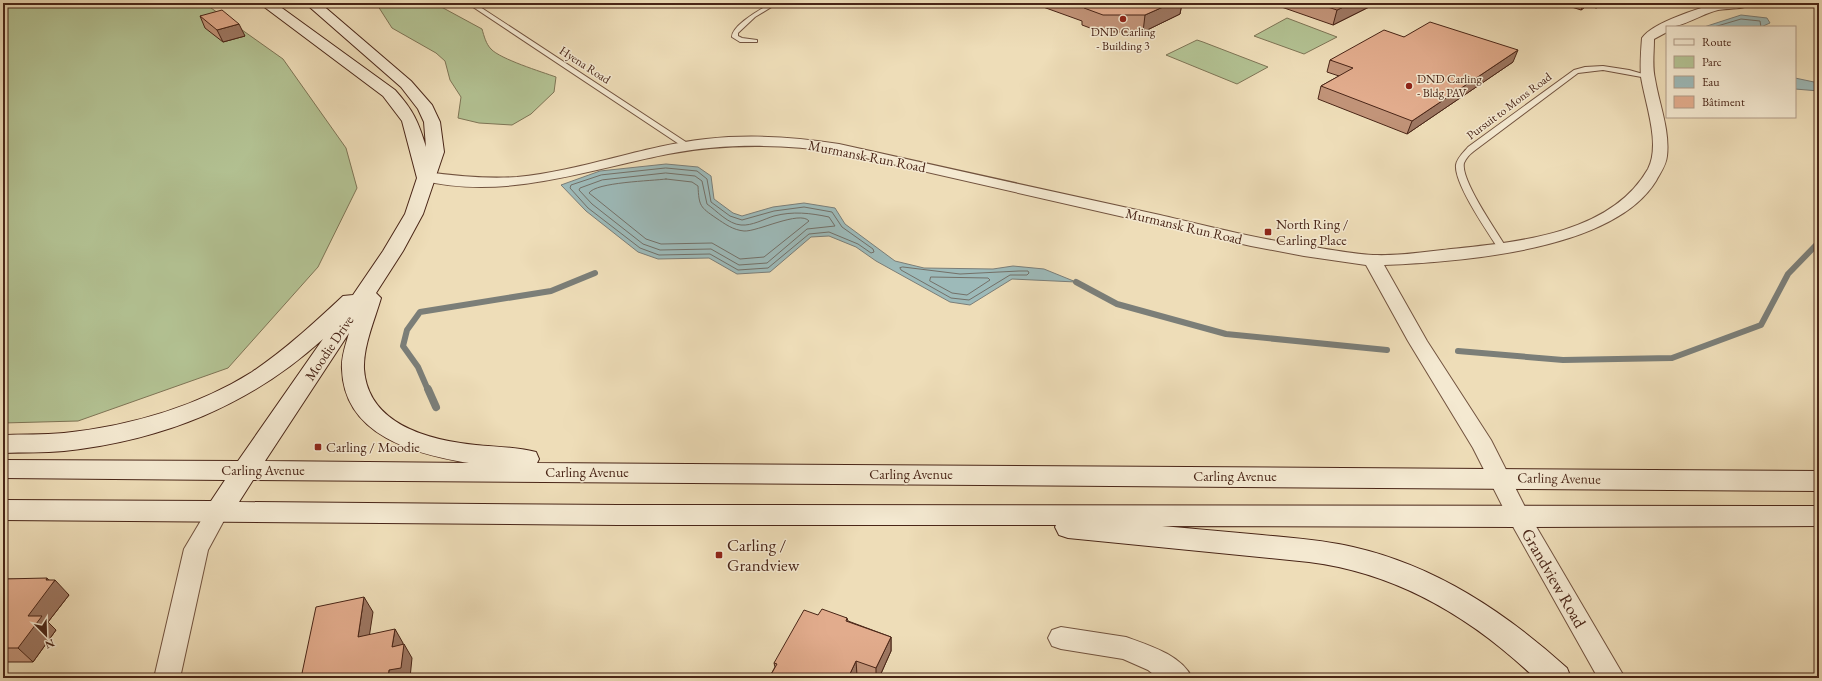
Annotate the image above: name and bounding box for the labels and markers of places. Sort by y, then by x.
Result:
marker: DND Carling - Building 3 [1118,14,1128,24]
place label: DND Carling - Building 3 [1091,24,1156,54]
place label: DND Carling - Bldg PAV [1417,71,1482,101]
marker: DND Carling - Bldg PAV [1404,81,1414,91]
place label: North Ring / Carling Place [1276,215,1349,249]
marker: North Ring / Carling Place [1263,227,1273,237]
place label: Carling / Moodie [326,438,420,456]
marker: Carling / Moodie [313,442,323,452]
place label: Carling / Grandview [727,534,800,576]
marker: Carling / Grandview [714,550,724,560]

